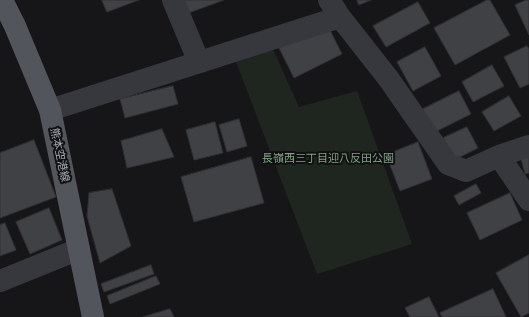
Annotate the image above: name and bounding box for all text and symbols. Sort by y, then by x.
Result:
street label: 熊本空港線 [47,127,71,183]
park label: 長嶺西三丁目迎八反田公園 [262,152,394,166]

